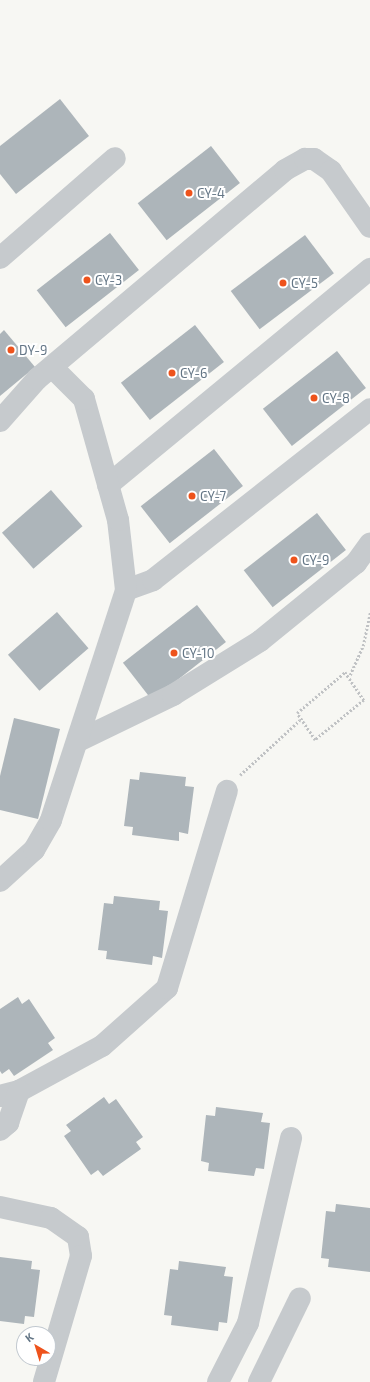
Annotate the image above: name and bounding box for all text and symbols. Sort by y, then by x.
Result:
place label: CY-4 [197,185,225,201]
marker: CY-4 [184,188,194,198]
place label: CY-3 [95,272,122,288]
marker: CY-3 [82,275,92,285]
place label: CY-5 [291,275,318,291]
marker: CY-5 [278,278,288,288]
place label: DY-9 [19,342,47,358]
marker: DY-9 [6,345,16,355]
place label: CY-6 [180,365,207,381]
marker: CY-6 [167,368,177,378]
place label: CY-8 [322,390,350,406]
marker: CY-8 [309,393,319,403]
place label: CY-7 [200,488,226,504]
marker: CY-7 [187,491,197,501]
place label: CY-9 [302,552,329,568]
marker: CY-9 [289,555,299,565]
place label: CY-10 [182,645,215,661]
marker: CY-10 [169,648,179,658]
north arrow [16,1326,56,1366]
text: K [22,1330,36,1344]

